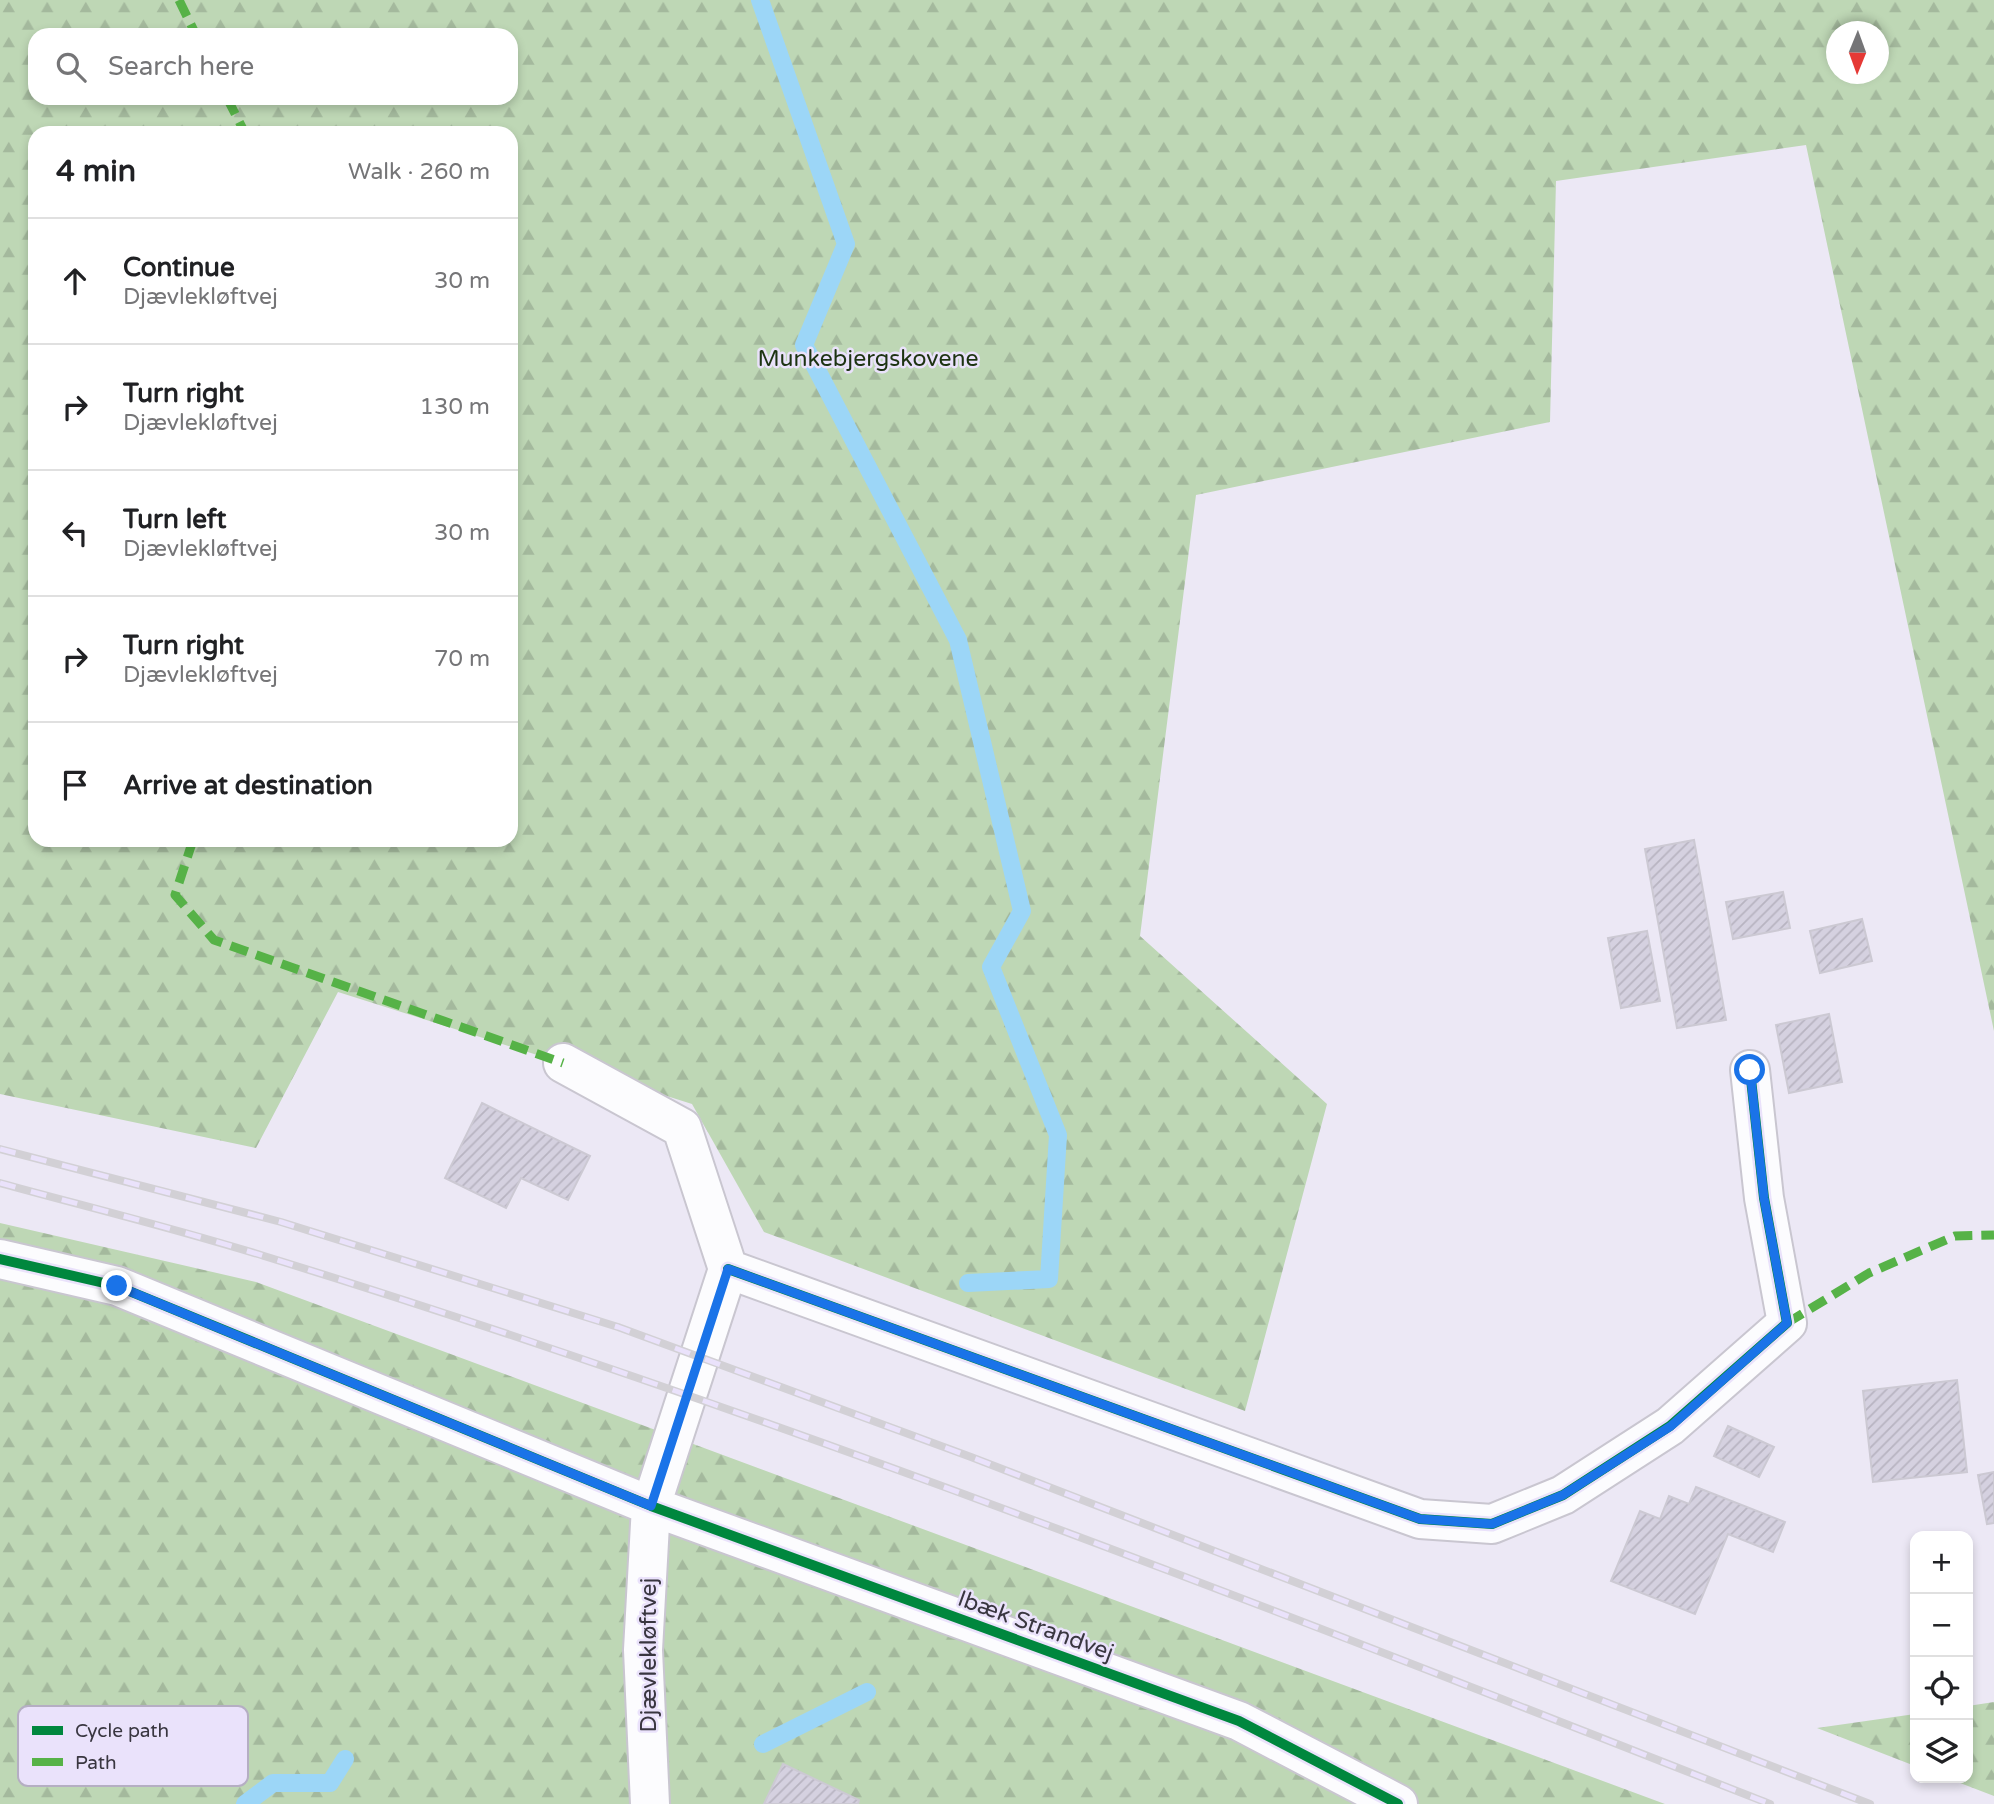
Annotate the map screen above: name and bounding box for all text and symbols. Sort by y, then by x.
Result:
north arrow [1826,21,1889,84]
search box [28,28,518,105]
icon: search [52,48,90,86]
text: Search here [108,51,254,82]
text: 4 min [56,153,136,190]
text: Walk · 260 m [348,158,490,186]
text: Continue [123,252,235,283]
icon: ahead [56,262,94,300]
text: 30 m [434,267,490,295]
text: Djævlekløftvej [123,283,278,311]
park label: Munkebjergskovene [758,345,978,373]
text: Turn right [123,378,244,409]
icon: right [56,388,94,426]
text: 130 m [420,393,490,421]
text: Djævlekløftvej [123,409,278,437]
text: Turn left [123,504,226,535]
icon: left [56,514,94,552]
text: 30 m [434,519,490,547]
text: Djævlekløftvej [123,535,278,563]
text: Turn right [123,630,244,661]
icon: right [56,640,94,678]
text: 70 m [434,645,490,673]
text: Djævlekløftvej [123,661,278,689]
icon: arrive [56,766,94,804]
text: Arrive at destination [123,770,373,801]
route start [1734,1054,1765,1085]
route end [101,1270,132,1301]
map controls [1910,1531,1973,1783]
button: + [1910,1531,1973,1594]
street label: Djævlekløftvej [635,1578,663,1732]
street label: Ibæk Strandvej [954,1585,1117,1667]
button: − [1910,1594,1973,1657]
button: locate [1910,1657,1973,1720]
legend [18,1706,248,1786]
text: Cycle path [75,1720,169,1742]
button: layers [1910,1720,1973,1783]
text: Path [75,1752,117,1774]

